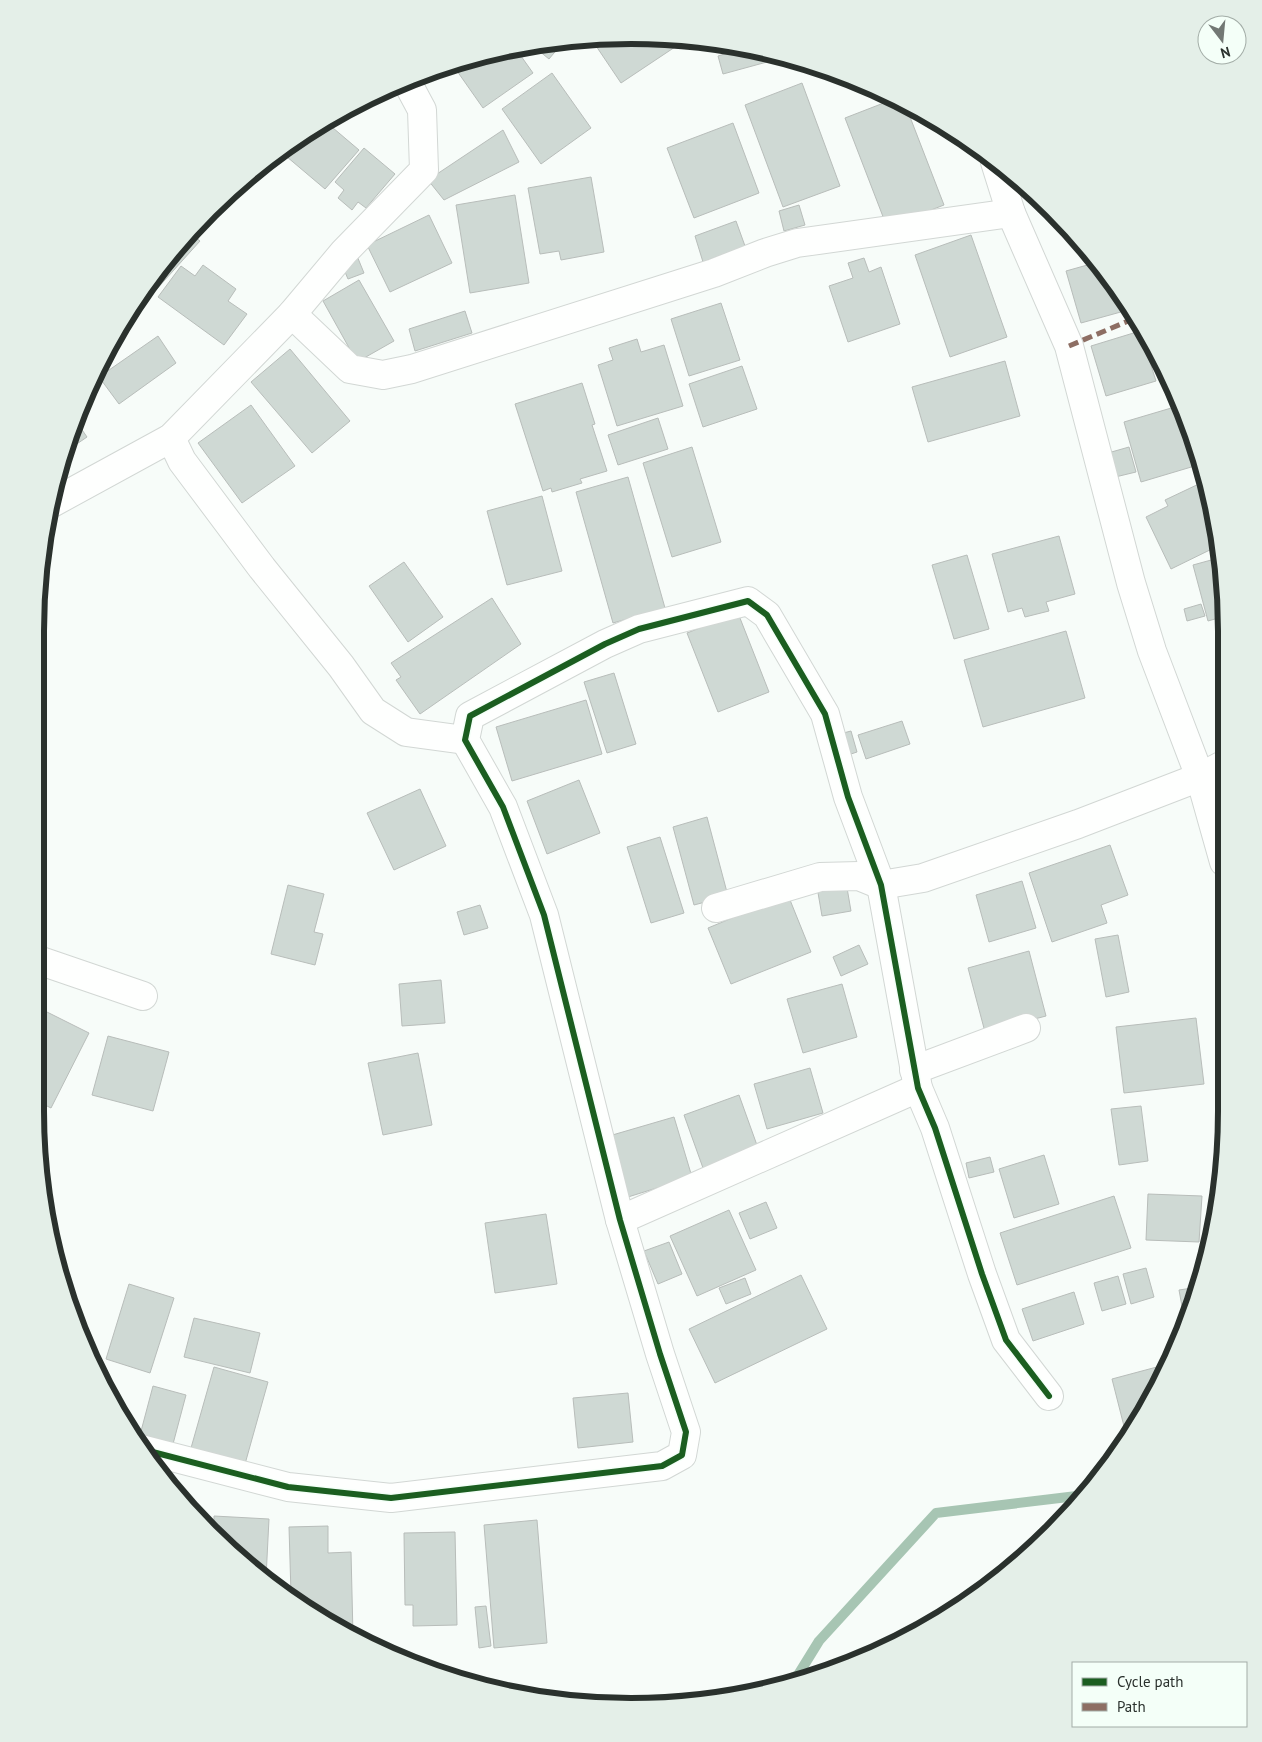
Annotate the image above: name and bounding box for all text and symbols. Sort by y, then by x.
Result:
north arrow [1197,15,1247,65]
text: N [1219,43,1232,62]
legend [1072,1662,1247,1727]
text: Cycle path [1117,1672,1183,1691]
text: Path [1117,1697,1146,1716]

